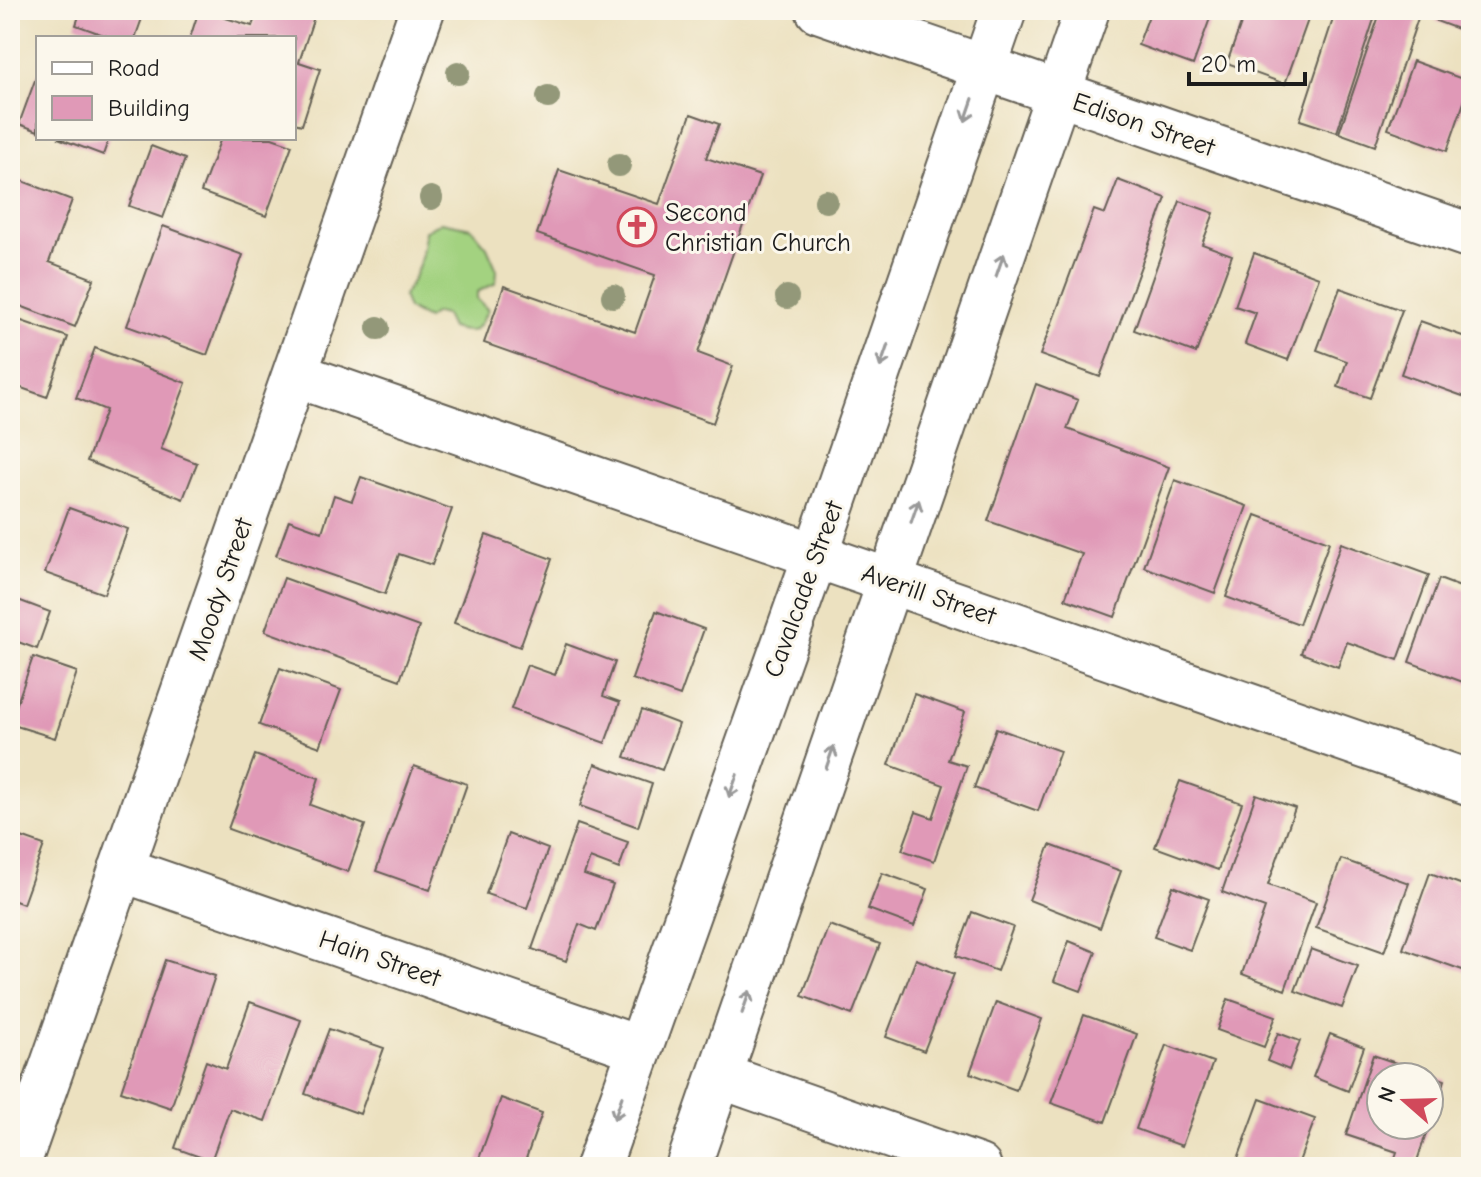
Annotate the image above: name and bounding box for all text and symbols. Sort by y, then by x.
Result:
legend [36,36,296,140]
scale bar [1189,36,1305,86]
text: 20 m [1201,50,1256,78]
text: Road [108,54,160,82]
street label: Edison Street [1069,87,1220,164]
text: Building [108,94,190,122]
one-way arrow [961,97,976,122]
place label: Second Christian Church [665,198,851,258]
church icon: Second Christian Church [616,206,658,248]
one-way arrow [993,253,1008,278]
one-way arrow [876,343,891,368]
street label: Cavalcade Street [758,496,850,682]
one-way arrow [909,499,923,523]
street label: Moody Street [183,513,260,664]
street label: Averill Street [858,558,1001,632]
one-way arrow [824,744,839,769]
one-way arrow [724,773,739,798]
street label: Hain Street [315,924,446,994]
one-way arrow [740,990,755,1015]
north arrow [1365,1061,1445,1141]
text: N [1372,1083,1402,1106]
one-way arrow [610,1095,624,1119]

